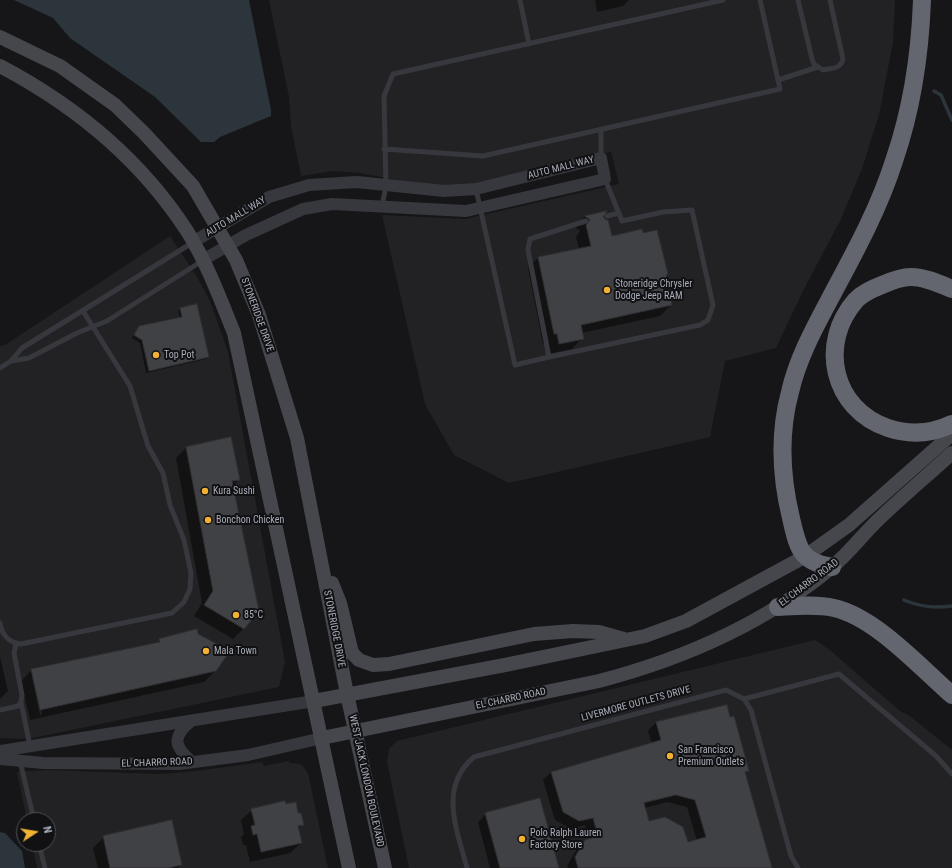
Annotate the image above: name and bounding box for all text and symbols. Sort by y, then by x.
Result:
street label: AUTO MALL WAY [527,154,595,182]
street label: AUTO MALL WAY [204,194,268,240]
street label: STONERIDGE DRIVE [238,276,276,354]
place label: Stoneridge Chrysler Dodge Jeep RAM [615,278,692,302]
marker: Stoneridge Chrysler Dodge Jeep RAM [602,285,612,295]
place label: Top Pot [164,349,194,361]
marker: Top Pot [151,350,161,360]
place label: Kura Sushi [213,485,255,497]
marker: Kura Sushi [200,486,210,496]
place label: Bonchon Chicken [216,514,284,526]
marker: Bonchon Chicken [203,515,213,525]
street label: EL CHARRO ROAD [777,557,841,609]
street label: STONERIDGE DRIVE [321,589,347,669]
place label: 85°C [244,609,263,621]
marker: 85°C [231,610,241,620]
place label: Mala Town [214,645,257,657]
marker: Mala Town [201,646,211,656]
street label: LIVERMORE OUTLETS DRIVE [580,684,692,724]
street label: EL CHARRO ROAD [475,686,547,712]
street label: WEST JACK LONDON BOULEVARD [346,714,386,848]
place label: San Francisco Premium Outlets [678,744,744,768]
marker: San Francisco Premium Outlets [665,751,675,761]
street label: EL CHARRO ROAD [121,756,193,770]
north arrow [16,812,56,852]
text: N [40,825,54,834]
place label: Polo Ralph Lauren Factory Store [530,827,601,850]
marker: Polo Ralph Lauren Factory Store [517,834,527,844]

